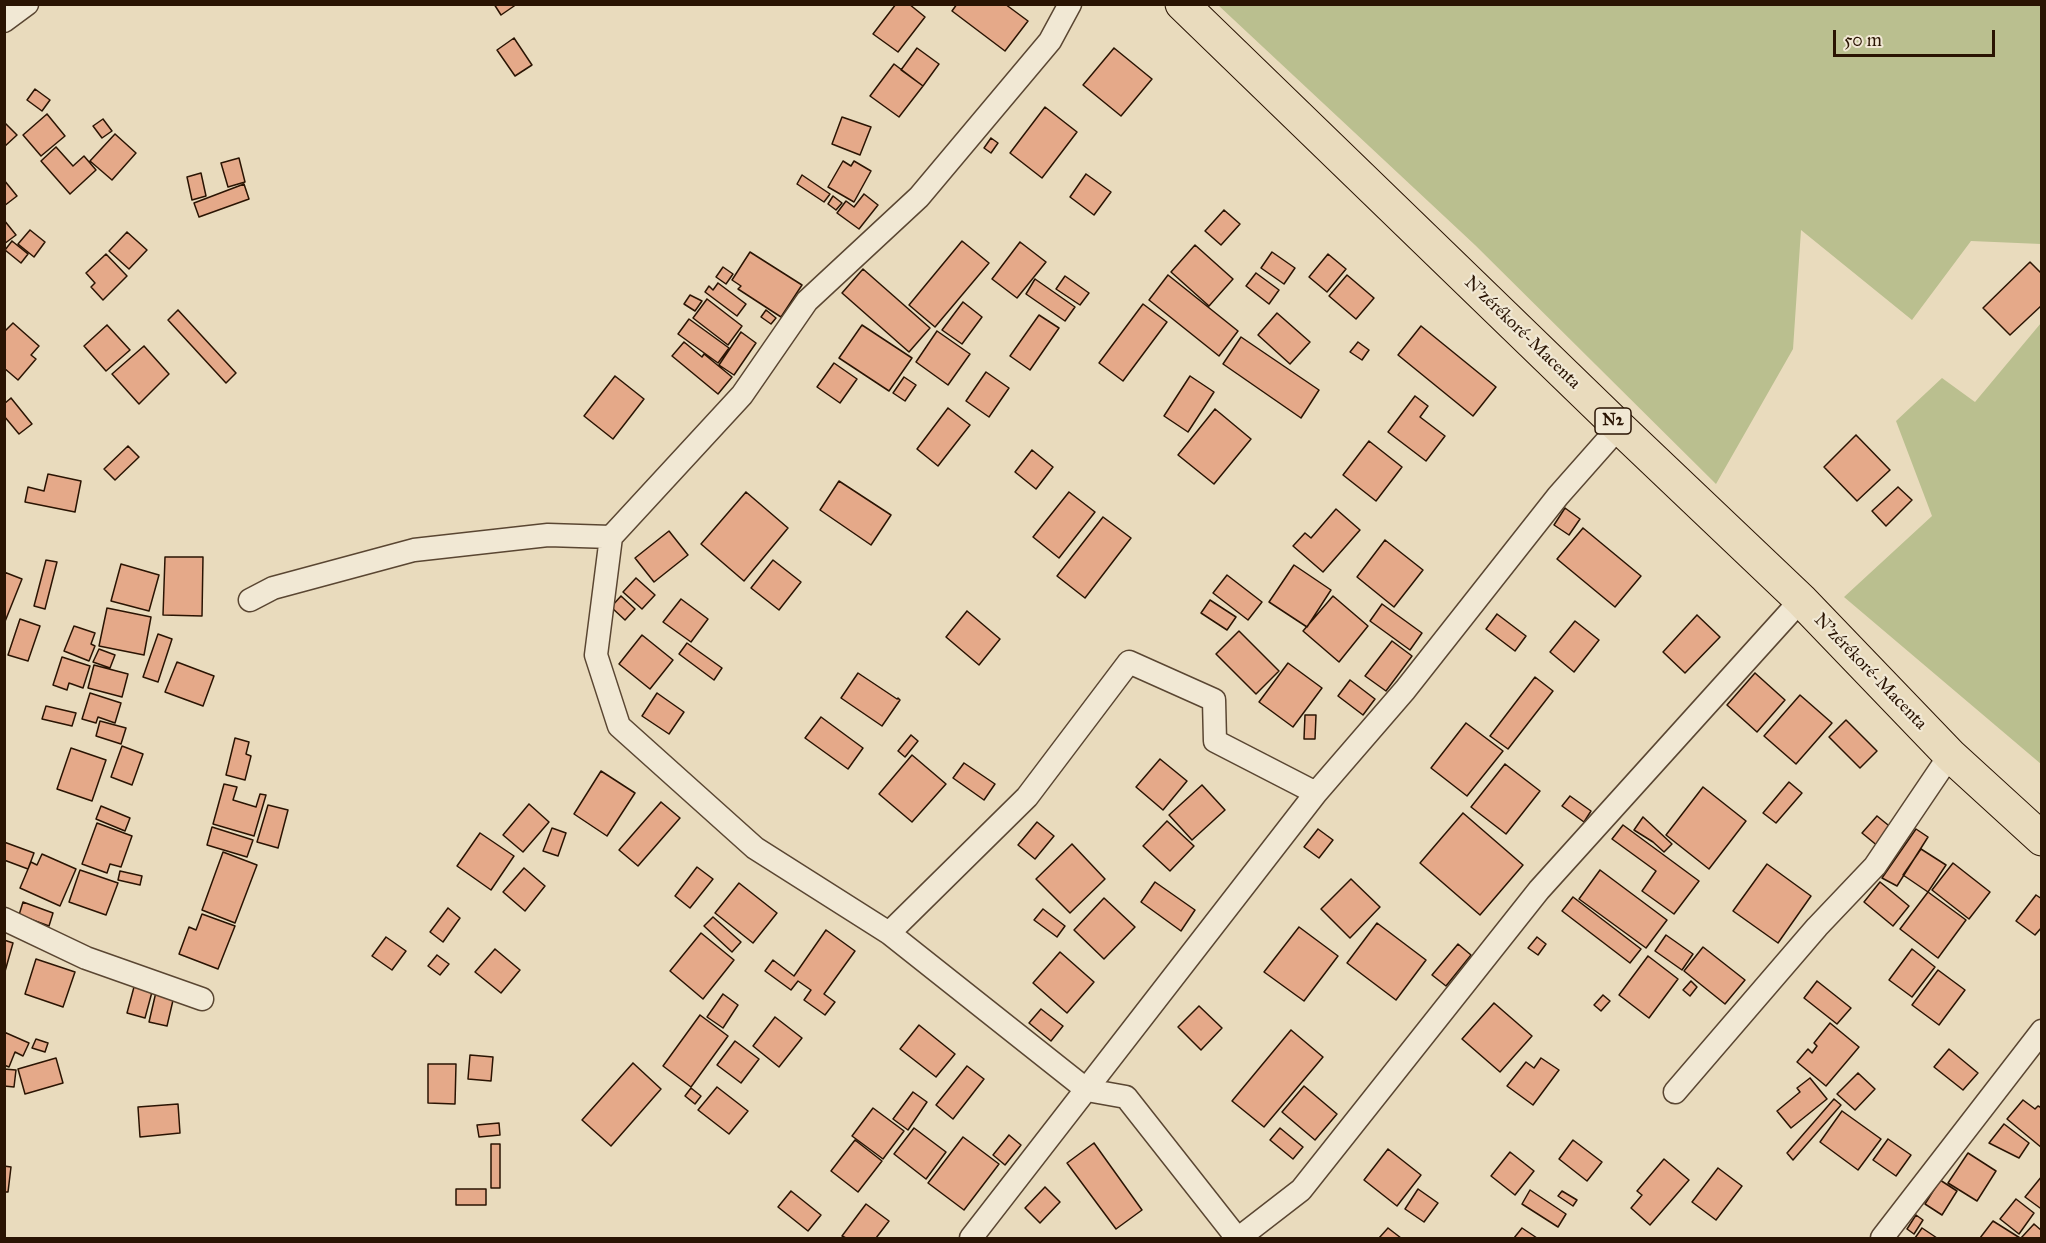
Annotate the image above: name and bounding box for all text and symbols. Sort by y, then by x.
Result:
scale bar [1836,18,1998,56]
text: 50 m [1844,29,1882,51]
street label: N'zérékoré-Macenta [1459,272,1585,394]
road number: N2 [1595,408,1631,434]
street label: N'zérékoré-Macenta [1809,609,1931,735]

